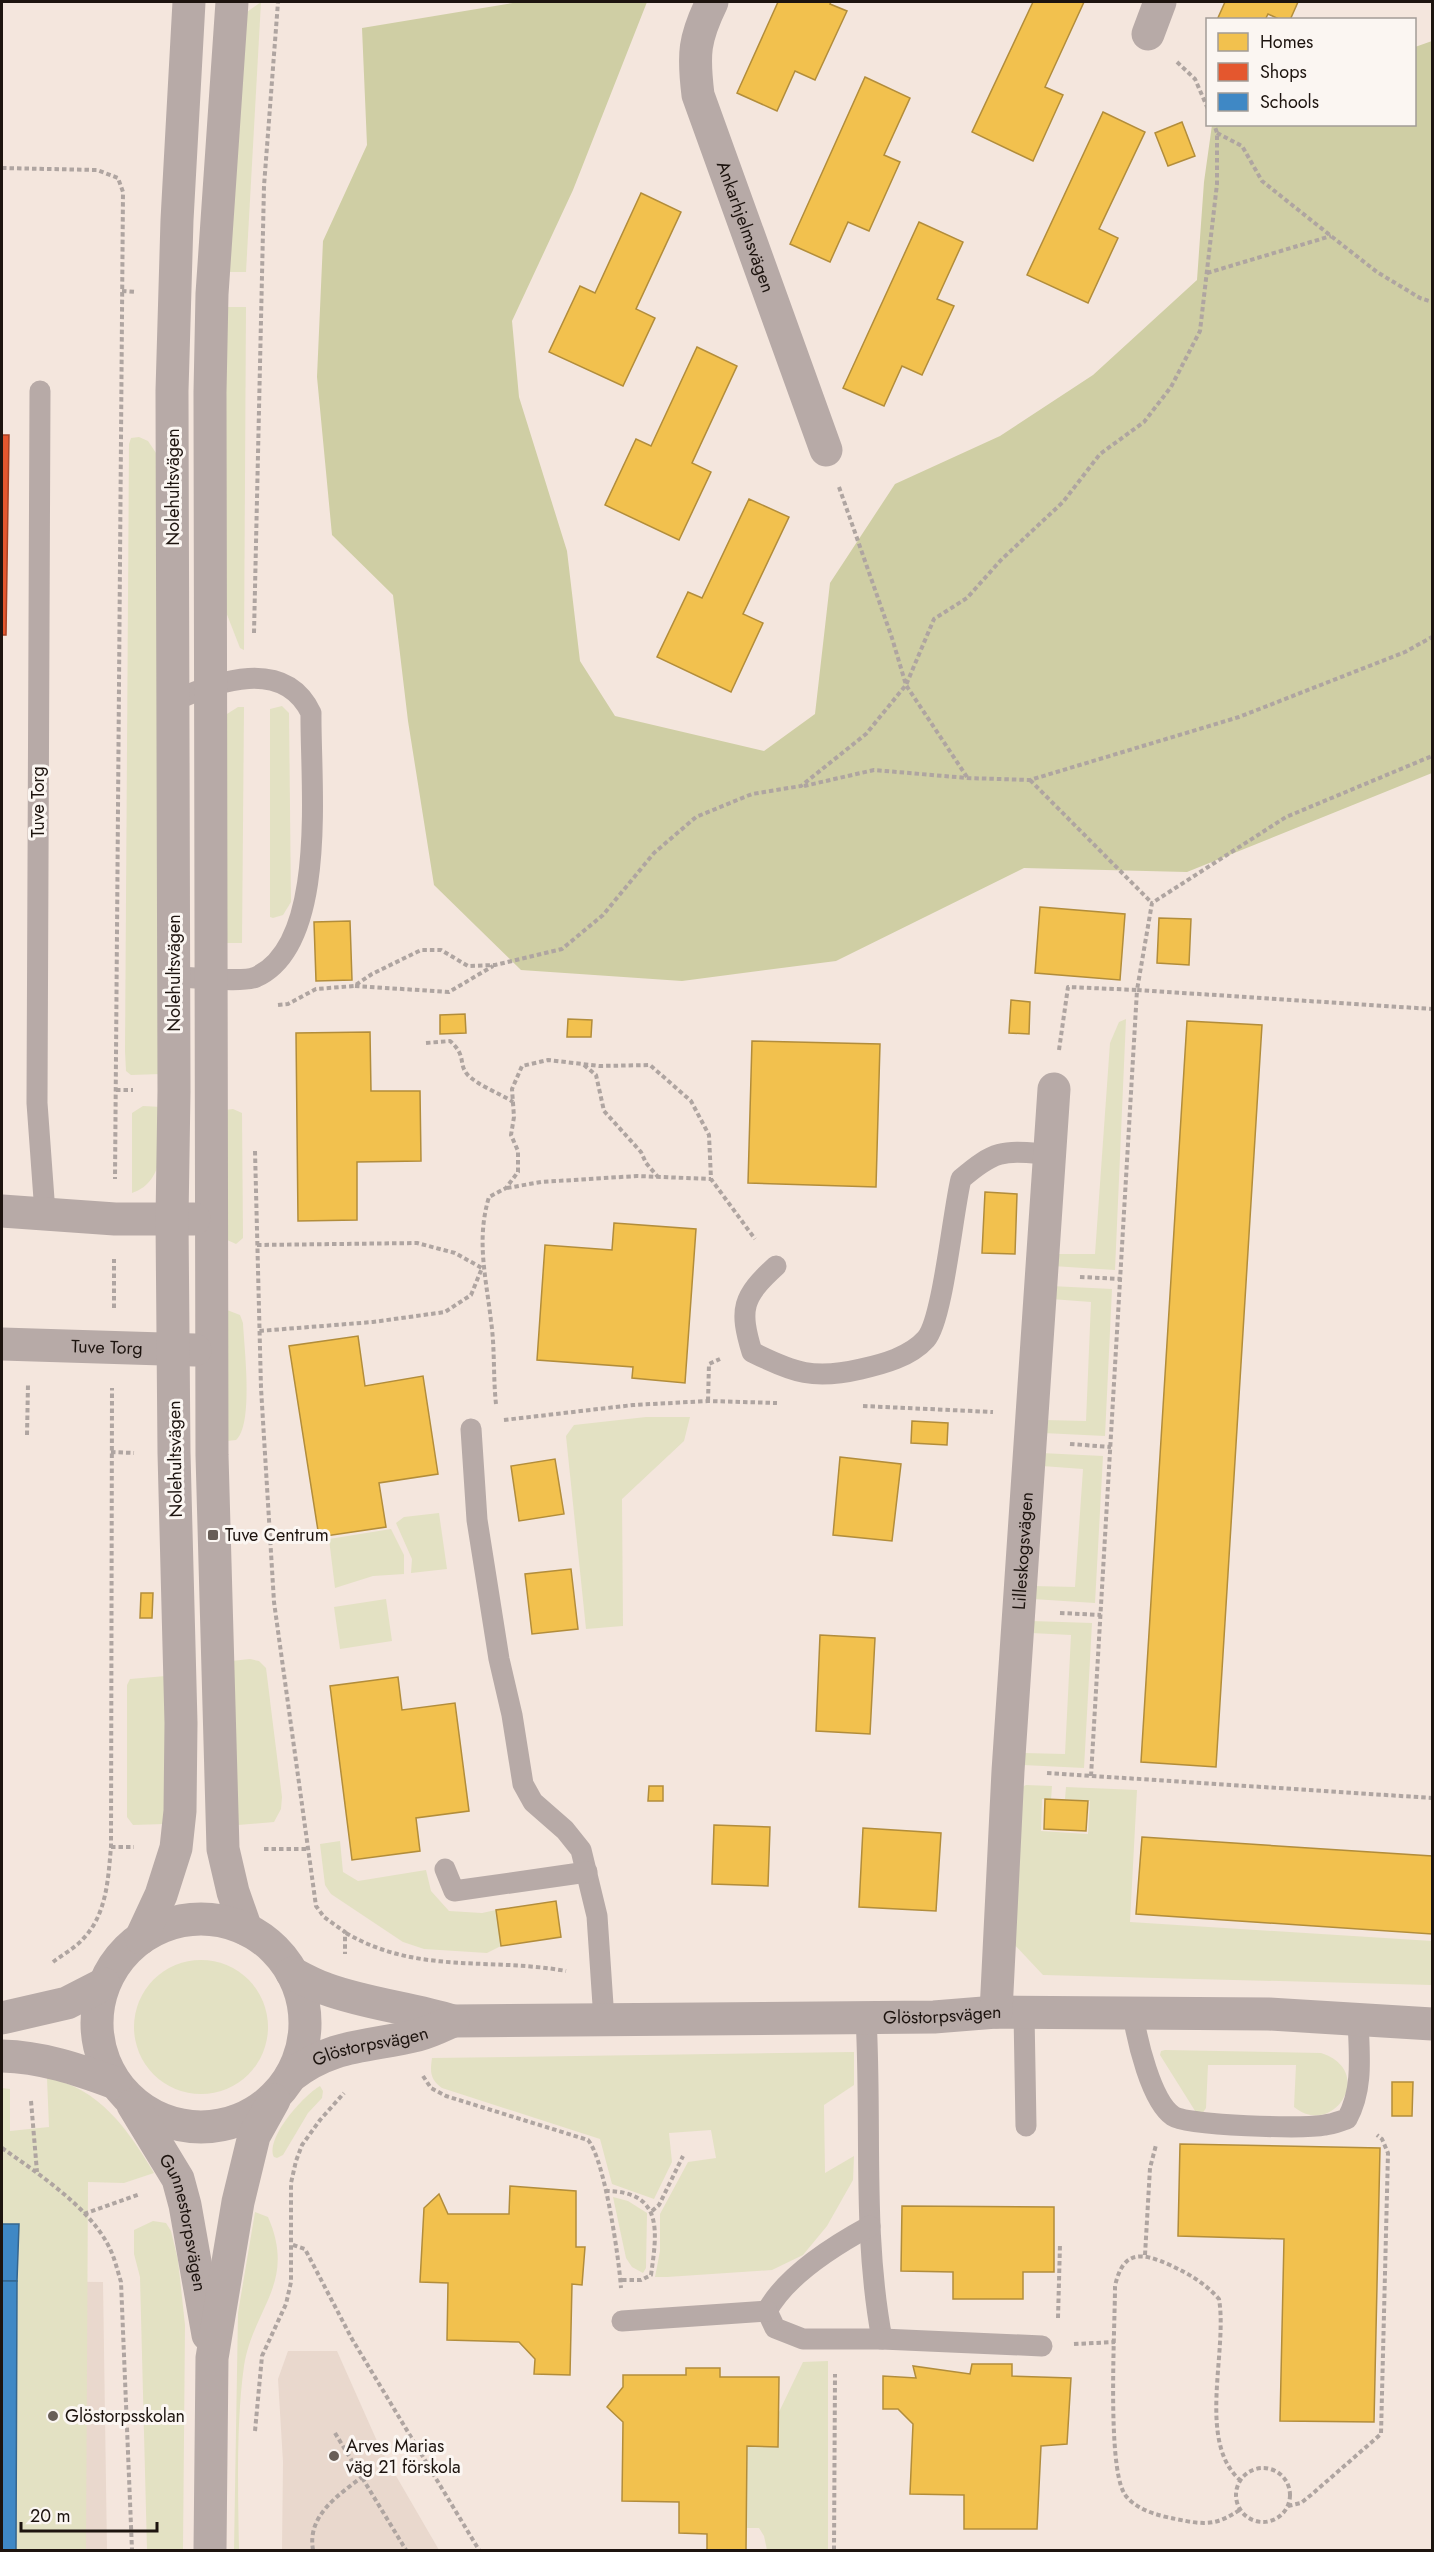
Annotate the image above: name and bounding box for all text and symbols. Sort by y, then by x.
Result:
legend [1206,18,1416,126]
text: Homes [1260,29,1313,55]
text: Shops [1260,59,1307,85]
text: Schools [1260,89,1319,115]
street label: Ankarhjelmsvägen [710,157,781,296]
street label: Nolehultsvägen [160,428,186,546]
street label: Tuve Torg [25,766,51,838]
street label: Nolehultsvägen [161,914,187,1032]
street label: Tuve Torg [71,1333,143,1361]
street label: Nolehultsvägen [161,1400,189,1518]
street label: Lilleskogsvägen [1006,1491,1040,1611]
place label: Tuve Centrum [225,1522,329,1548]
marker: Tuve Centrum [206,1528,220,1542]
street label: Glöstorpsvägen [883,1999,1002,2030]
street label: Glöstorpsvägen [308,2020,432,2073]
street label: Gunnestorpsvägen [152,2149,213,2294]
place label: Glöstorpsskolan [65,2403,185,2429]
marker: Glöstorpsskolan [46,2409,60,2423]
place label: Arves Marias väg 21 förskola [346,2433,461,2480]
marker: Arves Marias väg 21 förskola [327,2449,341,2463]
scale bar [21,2495,158,2533]
text: 20 m [30,2503,70,2529]

